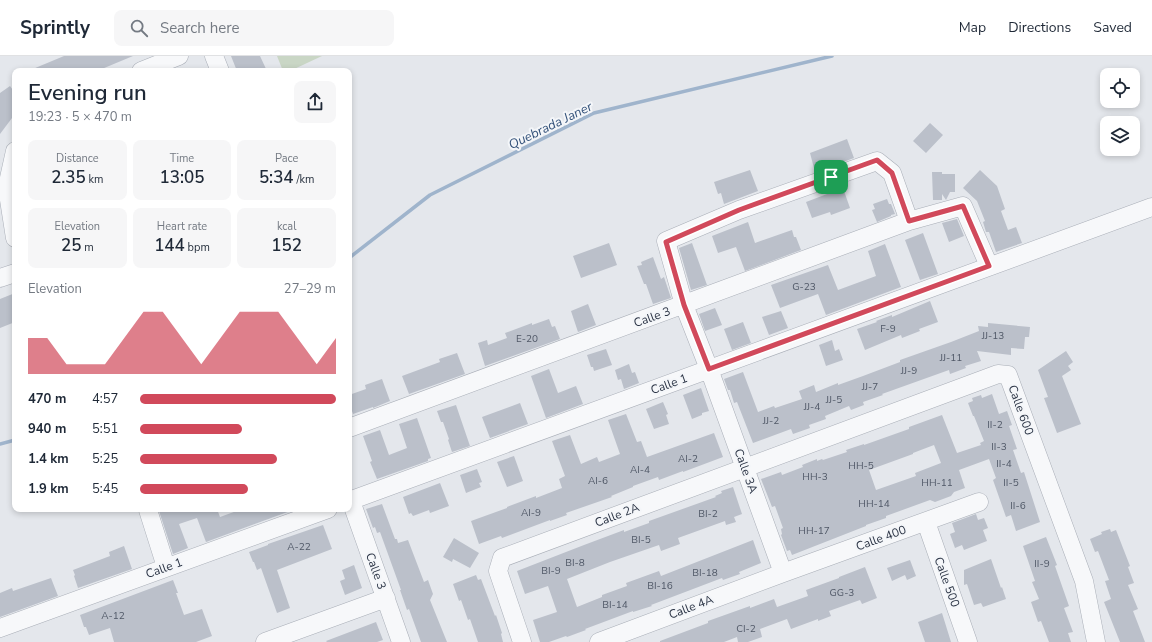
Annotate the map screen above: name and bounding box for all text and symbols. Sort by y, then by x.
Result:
search box [114,10,394,46]
text: Sprintly [20,15,90,41]
icon: search [128,17,150,39]
text: Search here [160,18,239,38]
text: Map [959,18,986,37]
text: Directions [1008,18,1071,37]
text: Saved [1093,18,1132,37]
map controls [1100,68,1140,156]
button: locate [1100,68,1140,108]
text: Evening run [28,78,147,108]
button: share [294,81,336,123]
water label: Quebrada Janer [506,98,596,154]
text: 19:23 · 5 × 470 m [28,108,132,126]
button: layers [1100,116,1140,156]
text: Distance [56,151,99,166]
text: Time [170,151,194,166]
text: Pace [275,151,298,166]
pin [814,160,848,194]
text: 2.35 [51,166,86,189]
text: 13:05 [160,166,204,189]
text: 5:34 [259,166,294,189]
icon: arrive [820,166,842,188]
text: km [86,172,104,187]
text: /km [294,172,314,187]
text: Elevation [55,219,100,234]
text: Heart rate [157,219,207,234]
text: kcal [277,219,296,234]
text: 25 [61,234,81,257]
text: 144 [154,234,185,257]
text: 152 [271,234,302,257]
text: m [81,240,94,255]
text: bpm [185,240,210,255]
text: Elevation [28,280,82,298]
text: 27–29 m [284,280,336,298]
house number: G-23 [792,280,816,294]
street label: Calle 3 [631,303,673,331]
house number: F-9 [880,322,896,336]
house number: JJ-13 [981,329,1004,343]
house number: E-20 [516,332,538,346]
house number: JJ-11 [939,351,962,365]
house number: JJ-9 [900,364,917,378]
street label: Calle 1 [648,370,690,398]
house number: JJ-7 [861,380,878,394]
street label: Calle 600 [1005,383,1037,437]
text: 470 m [28,390,66,408]
text: 4:57 [92,390,118,408]
house number: JJ-5 [825,393,842,407]
house number: JJ-4 [803,400,820,414]
house number: JJ-2 [762,414,779,428]
house number: II-2 [987,418,1003,432]
text: 940 m [28,420,66,438]
text: 5:51 [92,420,118,438]
house number: II-3 [991,440,1007,454]
street label: Calle 3A [730,446,762,496]
text: 1.4 km [28,450,69,468]
text: 5:25 [92,450,118,468]
house number: AI-2 [678,452,698,466]
house number: II-4 [996,457,1012,471]
house number: HH-5 [848,459,874,473]
house number: AI-4 [630,463,650,477]
house number: HH-3 [802,470,828,484]
house number: AI-6 [588,474,608,488]
house number: HH-11 [921,476,953,490]
house number: II-5 [1003,476,1019,490]
text: 1.9 km [28,480,69,498]
text: 5:45 [92,480,118,498]
house number: HH-14 [858,497,890,511]
street label: Calle 2A [592,499,642,531]
house number: II-6 [1010,499,1026,513]
house number: AI-9 [521,506,541,520]
house number: BI-2 [698,507,718,521]
street label: Calle 400 [854,522,908,554]
house number: HH-17 [798,524,830,538]
house number: BI-5 [631,533,651,547]
house number: A-22 [287,540,311,554]
street label: Calle 3 [362,550,390,592]
street label: Calle 1 [143,554,185,582]
street label: Calle 500 [931,555,963,609]
house number: BI-8 [565,556,585,570]
house number: II-9 [1034,557,1050,571]
house number: BI-9 [541,564,561,578]
house number: BI-18 [692,566,718,580]
house number: BI-16 [647,579,673,593]
house number: GG-3 [830,586,854,600]
street label: Calle 4A [666,591,716,623]
house number: BI-14 [602,598,628,612]
house number: A-12 [101,609,125,623]
house number: CI-2 [736,622,756,636]

